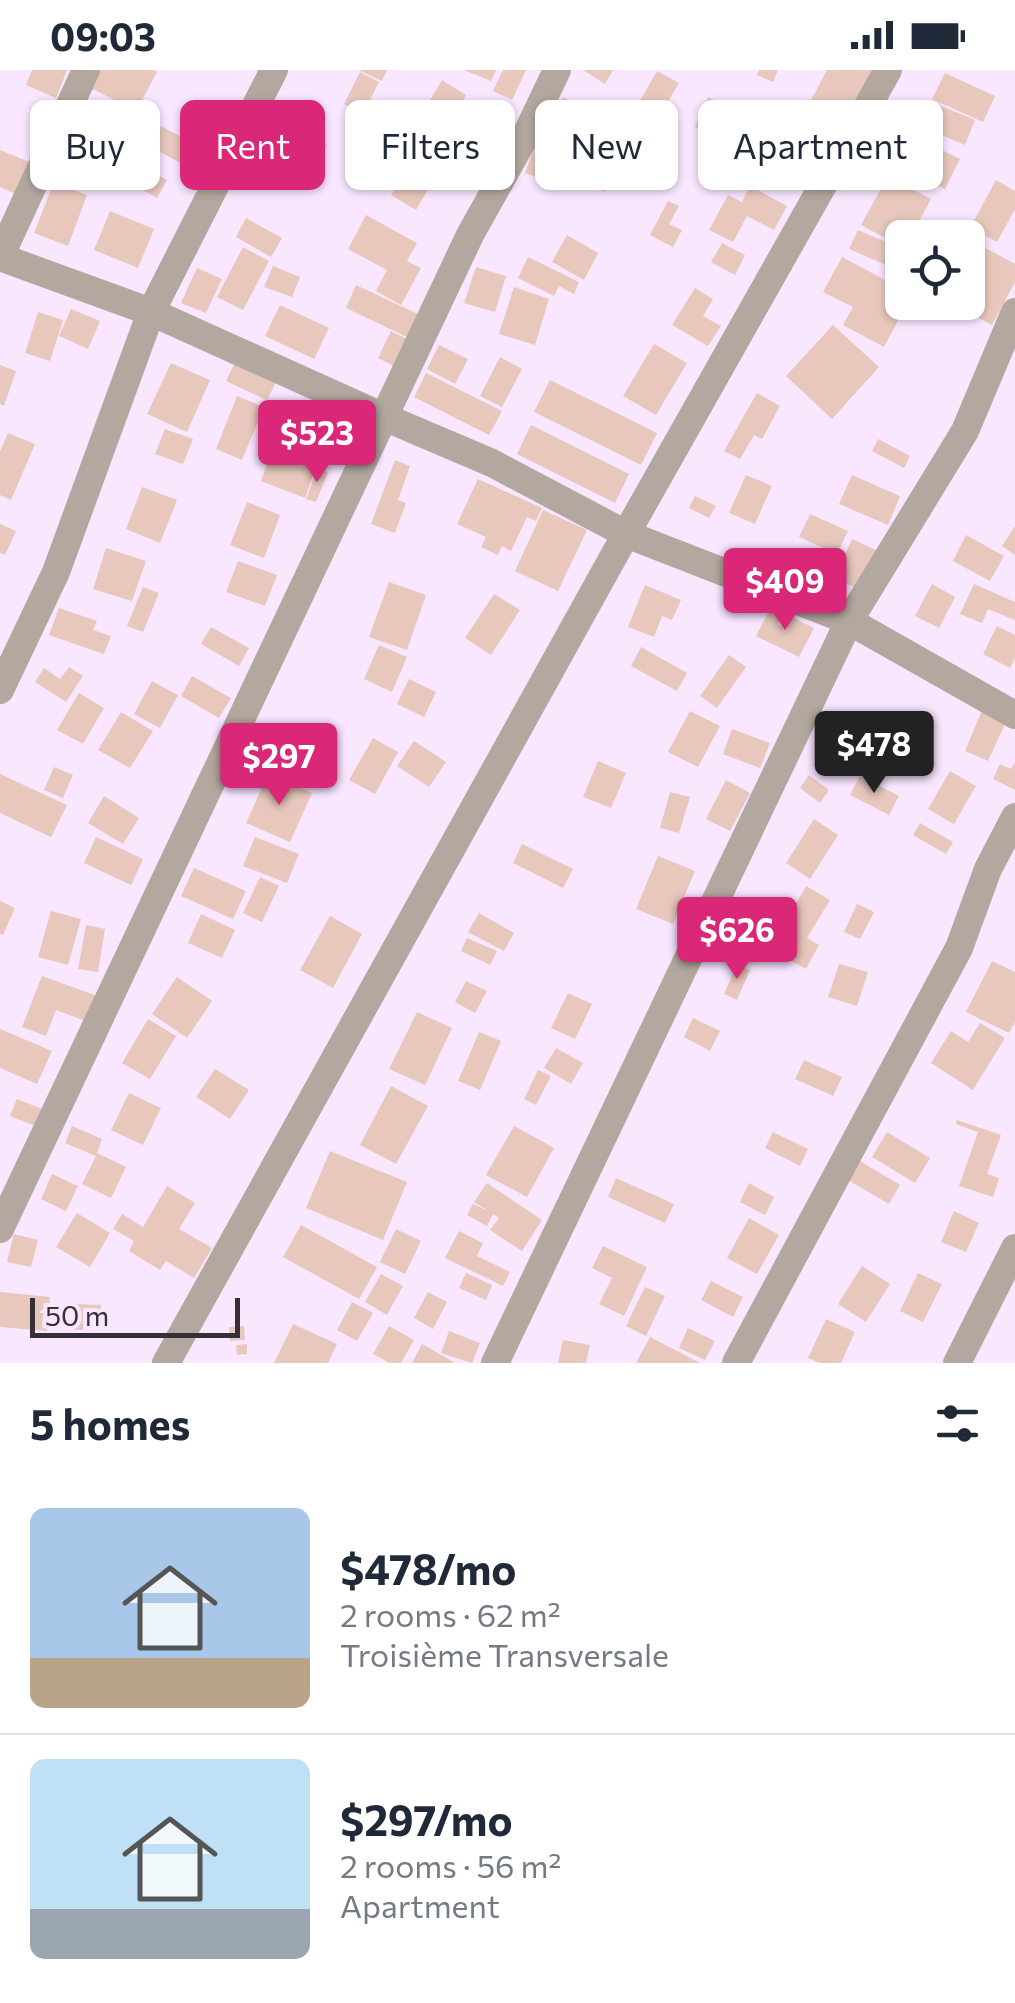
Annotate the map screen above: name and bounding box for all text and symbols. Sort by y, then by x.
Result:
text: 09:03 [50,12,156,59]
chip: Buy [30,100,160,190]
chip: Rent [180,100,325,190]
chip: Filters [345,100,515,190]
chip: New [535,100,678,190]
chip: Apartment [698,100,943,190]
map controls [885,220,985,320]
button: locate [885,220,985,320]
pin: $523 [258,400,376,485]
text: $523 [280,412,354,452]
pin: $409 [726,548,844,633]
text: $409 [745,560,825,600]
pin: $478 [815,711,933,796]
pin: $297 [220,723,338,808]
text: $478 [837,723,911,763]
text: $297 [242,735,316,775]
pin: $626 [678,897,796,982]
text: $626 [699,909,775,949]
scale bar [30,1293,240,1338]
text: 50 m [45,1298,109,1332]
icon: filters [930,1396,985,1451]
text: 5 homes [30,1397,190,1449]
text: $478/mo [340,1542,516,1594]
icon: home [110,1548,230,1668]
text: 2 rooms · 62 m² [340,1594,561,1634]
text: Troisième Transversale [340,1634,669,1674]
text: $297/mo [340,1793,513,1845]
icon: home [110,1799,230,1919]
text: 2 rooms · 56 m² [340,1845,561,1885]
text: Apartment [340,1885,500,1925]

